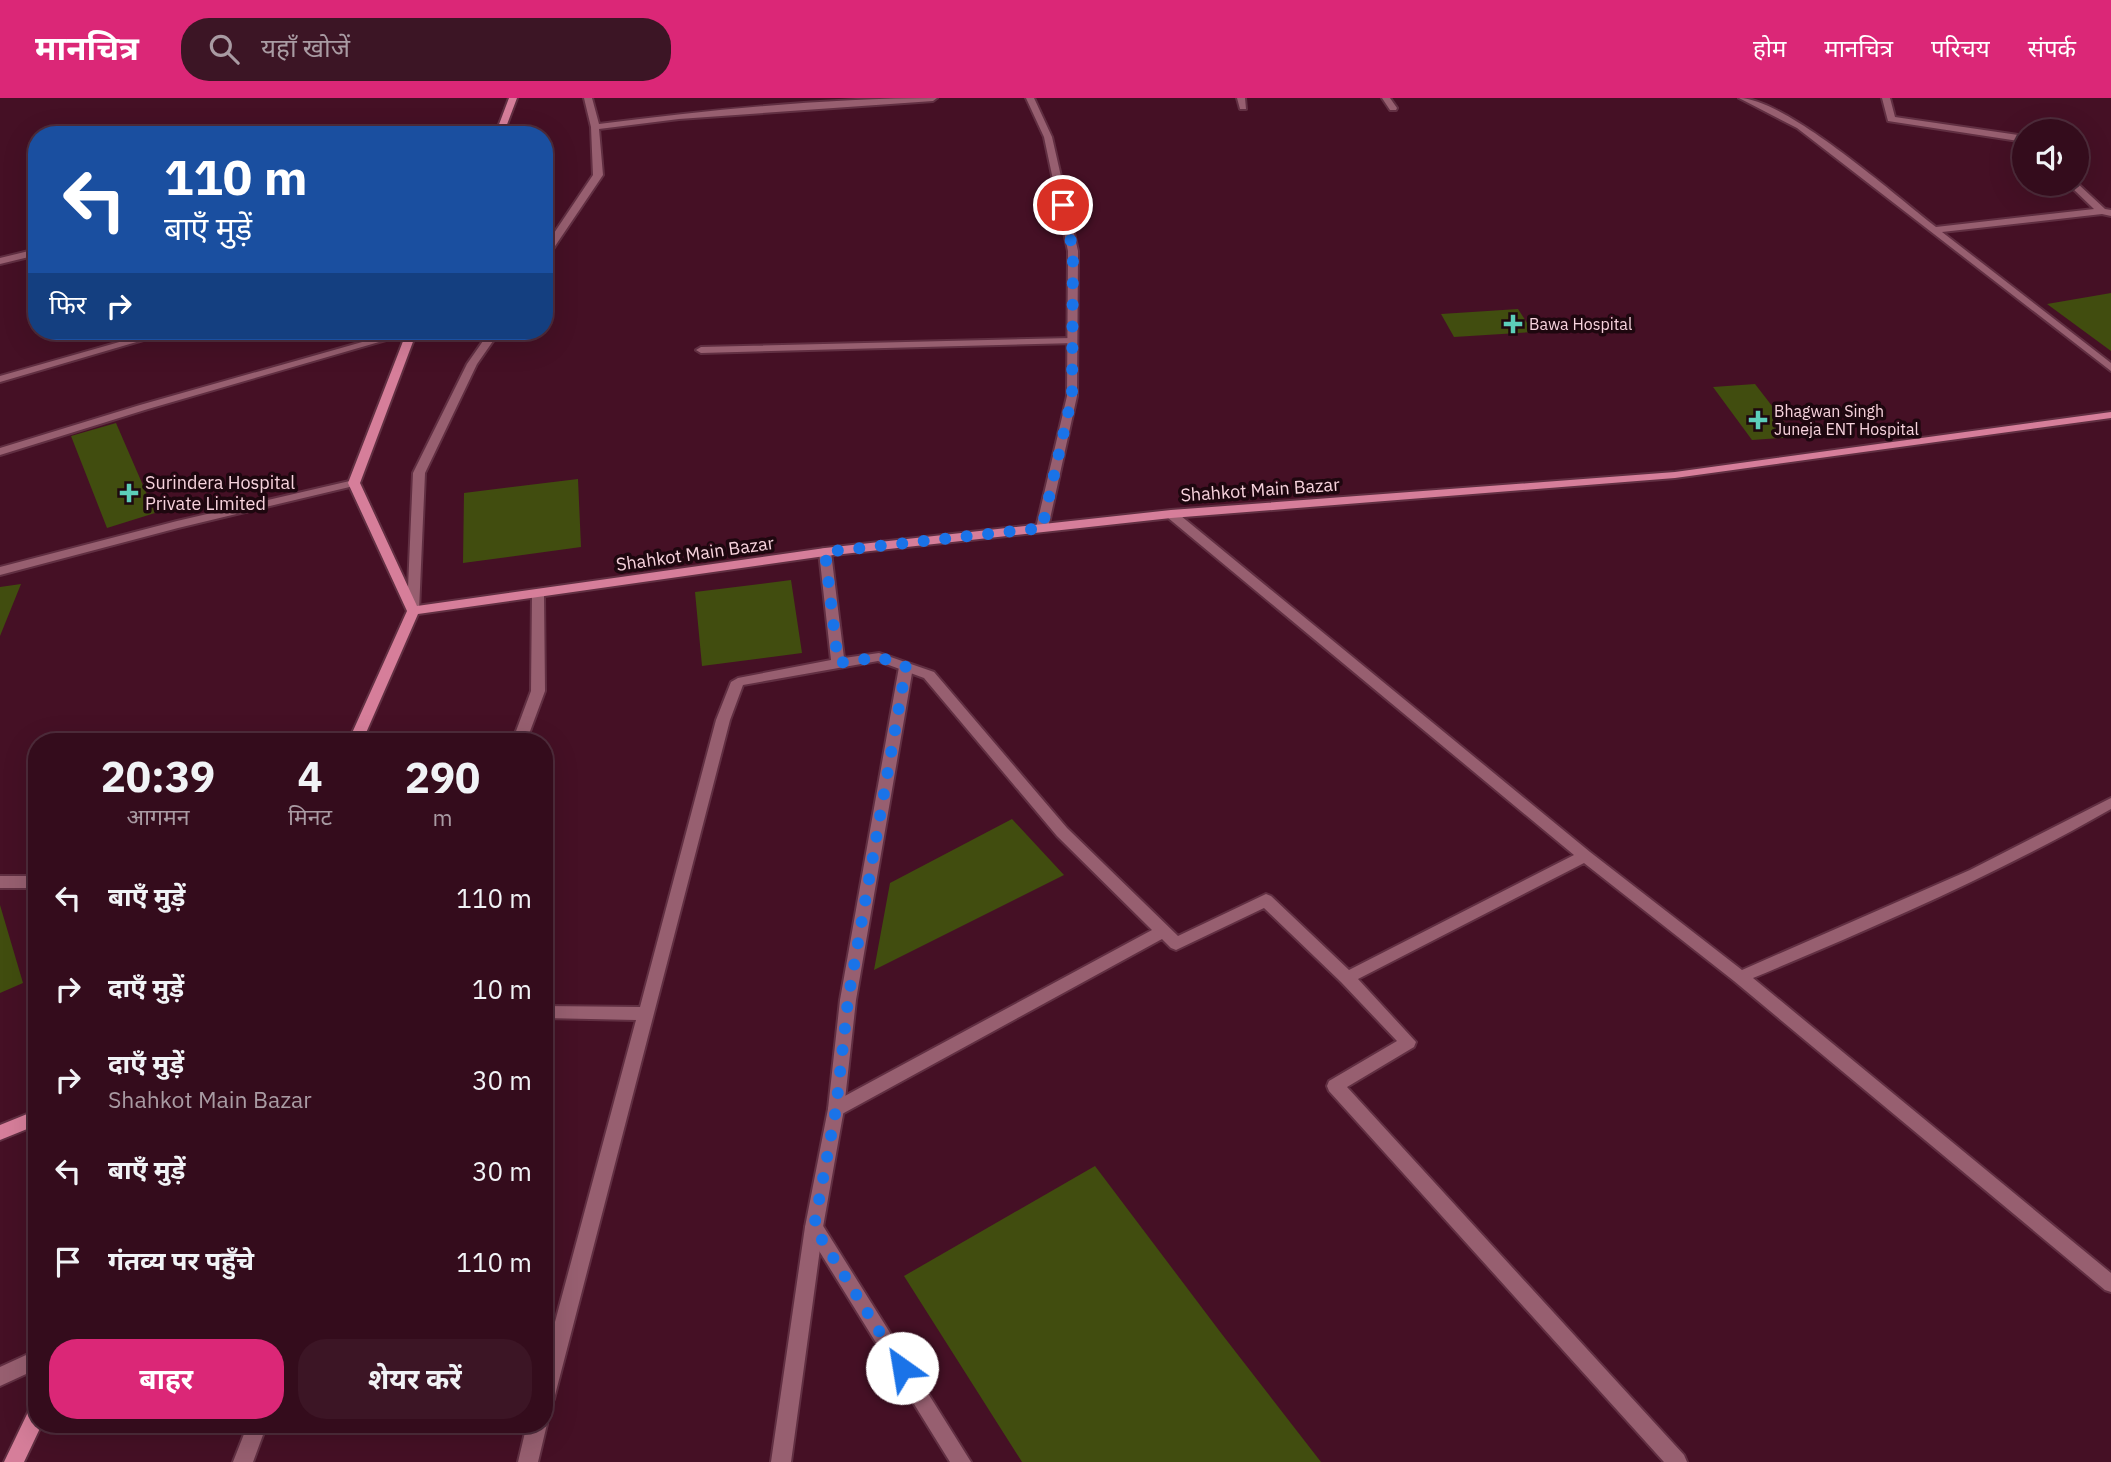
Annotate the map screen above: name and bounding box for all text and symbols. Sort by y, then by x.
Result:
search box [181,18,671,81]
text: मानचित्र [35,26,139,69]
icon: search [205,30,243,68]
text: यहाँ खोजें [261,30,350,64]
text: होम [1753,32,1786,64]
text: मानचित्र [1824,32,1893,64]
text: परिचय [1931,32,1990,64]
text: संपर्क [2028,32,2076,64]
map controls [2012,119,2089,196]
button: sound [2012,119,2089,196]
text: 110 m [164,145,308,208]
icon: left [49,154,140,245]
pin [1033,175,1093,235]
icon: arrive [1044,186,1082,224]
text: बाएँ मुड़ें [164,207,252,249]
text: फिर [49,287,86,321]
icon: right [100,287,138,325]
marker: Bawa Hospital [1503,314,1523,334]
place label: Bawa Hospital [1529,314,1632,334]
place label: Bhagwan Singh Juneja ENT Hospital [1774,401,1919,439]
marker: Bhagwan Singh Juneja ENT Hospital [1748,410,1768,430]
place label: Surindera Hospital Private Limited [145,471,295,515]
street label: Shahkot Main Bazar [1180,472,1341,507]
marker: Surindera Hospital Private Limited [119,483,139,503]
street label: Shahkot Main Bazar [614,531,776,576]
text: 20:39 [101,749,215,804]
text: 4 [297,749,323,804]
text: 290 [405,750,480,805]
text: आगमन [127,801,189,831]
text: मिनट [288,801,332,831]
text: m [432,802,453,832]
icon: left [49,879,87,917]
text: बाएँ मुड़ें [108,879,185,913]
text: 110 m [456,881,532,915]
icon: right [49,970,87,1008]
text: दाएँ मुड़ें [108,970,184,1004]
text: 10 m [472,972,532,1006]
text: दाएँ मुड़ें [108,1046,184,1080]
icon: right [49,1061,87,1099]
text: 30 m [472,1063,532,1097]
text: Shahkot Main Bazar [108,1084,312,1114]
icon: left [49,1152,87,1190]
text: बाएँ मुड़ें [108,1152,185,1186]
text: 30 m [472,1154,532,1188]
icon: arrive [49,1243,87,1281]
text: गंतव्य पर पहुँचे [108,1243,254,1277]
text: 110 m [456,1245,532,1279]
position arrow [865,1331,939,1405]
button: बाहर [49,1339,284,1419]
button: शेयर करें [298,1339,532,1419]

